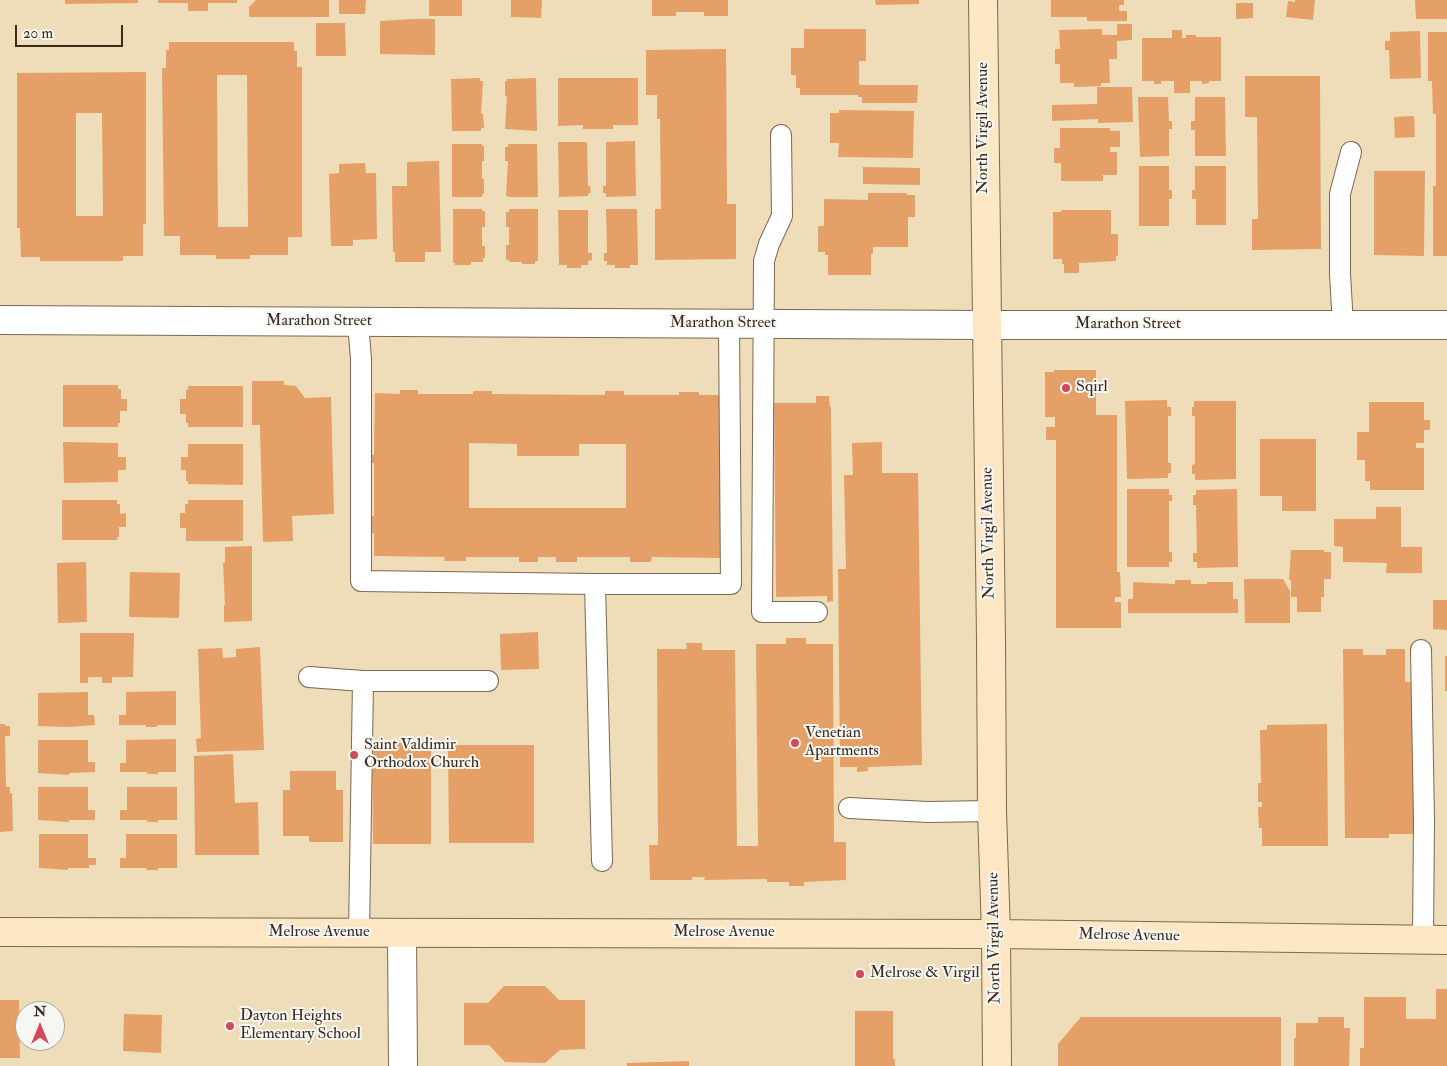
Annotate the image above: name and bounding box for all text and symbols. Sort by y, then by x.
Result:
scale bar [18,15,125,47]
text: 20 m [23,24,53,43]
street label: North Virgil Avenue [974,62,994,194]
street label: Marathon Street [266,312,372,332]
street label: Marathon Street [670,314,776,334]
street label: Marathon Street [1075,315,1181,335]
place label: Sqirl [1076,378,1108,398]
marker: Sqirl [1060,382,1072,394]
street label: North Virgil Avenue [978,467,1000,599]
place label: Venetian Apartments [805,724,879,762]
place label: Saint Valdimir Orthodox Church [364,736,479,774]
marker: Venetian Apartments [789,737,801,749]
marker: Saint Valdimir Orthodox Church [348,749,360,761]
street label: North Virgil Avenue [984,872,1006,1004]
street label: Melrose Avenue [268,923,370,943]
street label: Melrose Avenue [673,923,775,943]
street label: Melrose Avenue [1078,926,1180,946]
place label: Melrose & Virgil [870,964,980,984]
marker: Melrose & Virgil [854,968,866,980]
north arrow [15,1001,65,1051]
text: N [34,1003,46,1020]
place label: Dayton Heights Elementary School [240,1007,361,1045]
marker: Dayton Heights Elementary School [224,1020,236,1032]

